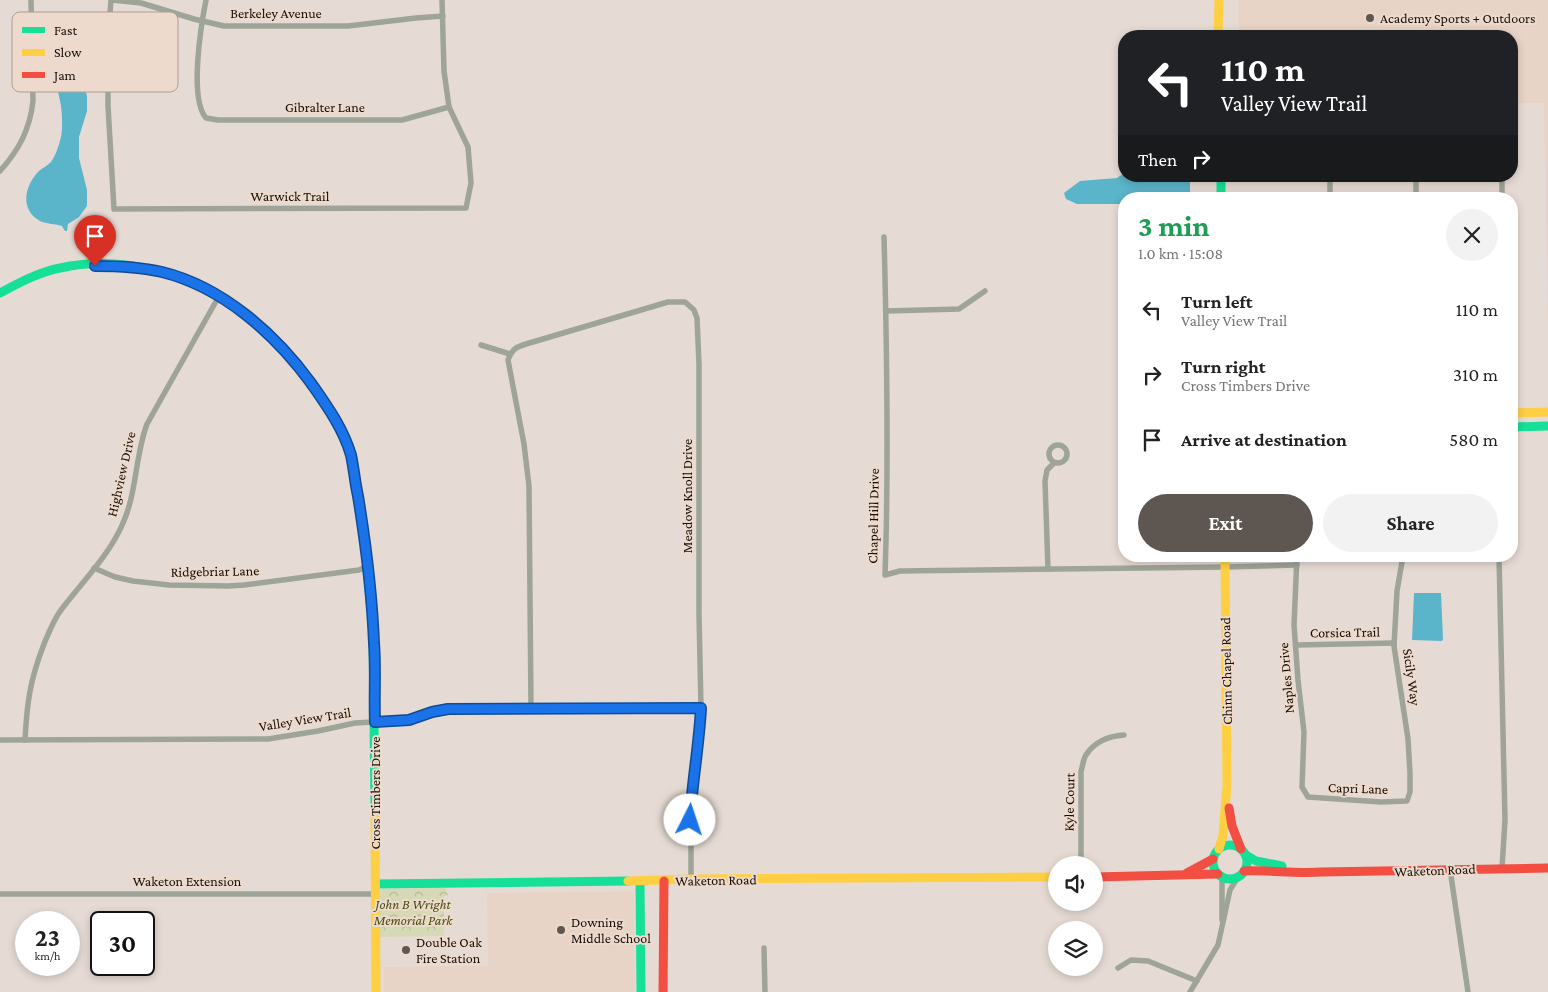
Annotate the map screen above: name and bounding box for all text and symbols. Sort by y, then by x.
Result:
street label: Berkeley Avenue [230,5,322,21]
place label: Academy Sports + Outdoors [1380,10,1536,26]
legend [12,12,178,92]
marker: Academy Sports + Outdoors [1364,12,1376,24]
text: Fast [54,22,78,38]
text: Slow [54,44,82,60]
icon: left [1138,50,1203,115]
text: 110 m [1221,50,1305,89]
text: Jam [52,67,76,83]
text: Valley View Trail [1221,91,1367,116]
street label: Gibralter Lane [285,99,365,115]
icon: right [1187,145,1215,173]
text: Then [1138,149,1177,170]
street label: Warwick Trail [251,188,330,204]
text: 3 min [1138,209,1210,242]
button: close [1446,209,1498,261]
pin [74,215,116,266]
icon: arrive [81,222,109,250]
text: 1.0 km · 15:08 [1138,245,1223,262]
text: Turn left [1181,291,1253,312]
icon: left [1138,296,1166,324]
text: 110 m [1456,299,1498,320]
text: Valley View Trail [1181,312,1287,329]
text: Turn right [1181,356,1266,377]
icon: right [1138,361,1166,389]
text: 310 m [1453,364,1498,385]
text: Cross Timbers Drive [1181,377,1310,394]
icon: arrive [1138,426,1166,454]
text: Arrive at destination [1181,429,1347,450]
text: 580 m [1449,429,1498,450]
street label: Highview Drive [103,430,139,518]
street label: Meadow Knoll Drive [679,439,695,553]
street label: Chapel Hill Drive [864,468,882,564]
button: Exit [1138,494,1313,552]
button: Share [1323,494,1498,552]
street label: Ridgebriar Lane [171,562,259,580]
street label: Chinn Chapel Road [1217,616,1235,725]
street label: Corsica Trail [1310,623,1381,641]
street label: Naples Drive [1275,642,1297,714]
street label: Sicily Way [1400,647,1424,707]
street label: Valley View Trail [258,704,352,734]
street label: Cross Timbers Drive [367,737,383,849]
street label: Kyle Court [1060,772,1078,831]
street label: Capri Lane [1328,779,1388,797]
position arrow [663,793,715,845]
map controls [1048,856,1103,976]
button: sound [1048,856,1103,911]
street label: Waketon Road [1394,861,1477,879]
street label: Waketon Road [675,871,757,889]
street label: Waketon Extension [133,873,242,889]
park label: John B Wright Memorial Park [372,896,453,928]
speed limit sign: 30 [90,911,155,976]
place label: Downing Middle School [571,914,651,946]
button: layers [1048,921,1103,976]
text: 23 [35,924,60,951]
marker: Downing Middle School [555,924,567,936]
place label: Double Oak Fire Station [416,934,482,966]
marker: Double Oak Fire Station [400,944,412,956]
text: km/h [35,949,60,963]

